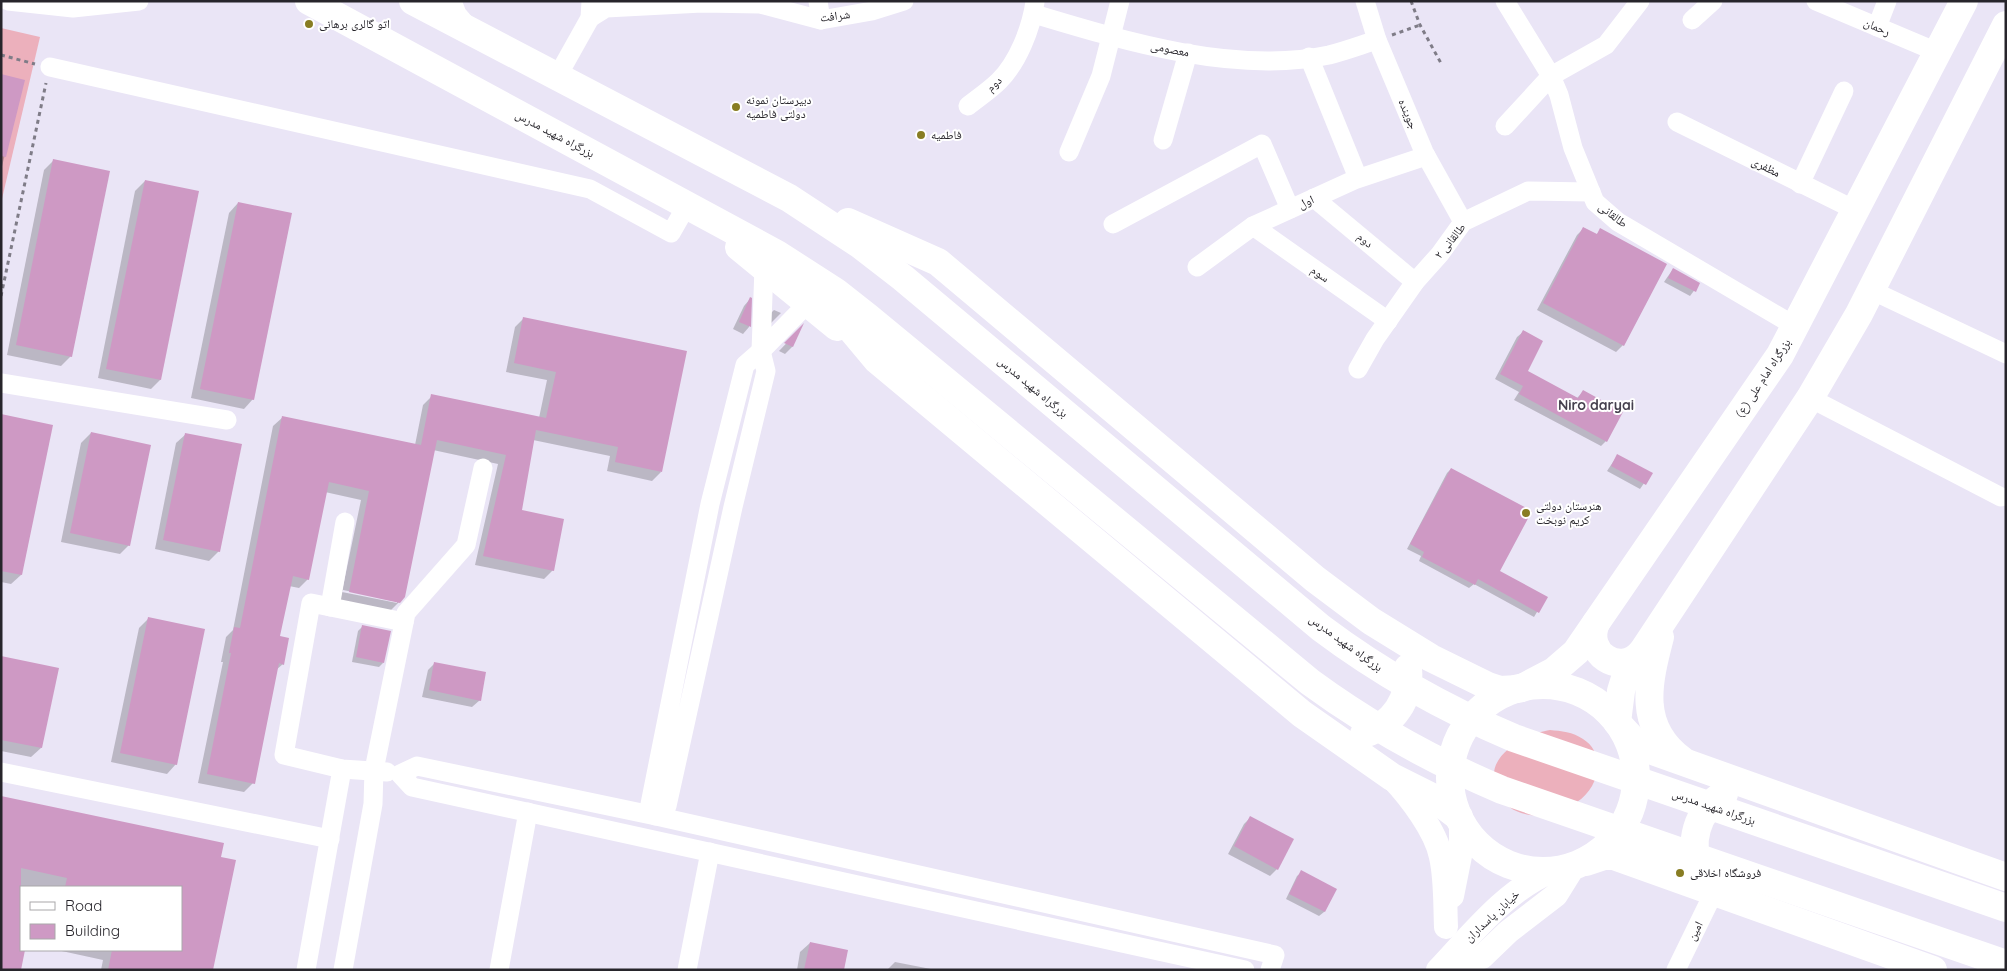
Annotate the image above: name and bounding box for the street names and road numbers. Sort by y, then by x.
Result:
street label: شرافت [819,6,851,25]
street label: رحمان [1862,14,1893,39]
street label: معصومی [1149,37,1191,60]
street label: دوم [983,73,1005,95]
street label: جوینده [1395,96,1422,132]
street label: بزرگراه شهید مدرس [513,106,597,161]
street label: مظفری [1749,153,1783,180]
street label: اول [1296,191,1316,212]
street label: طالقانی [1596,199,1631,231]
street label: طالقانی ۲ [1431,220,1469,261]
street label: دوم [1354,229,1376,251]
street label: سوم [1307,262,1333,286]
street label: بزرگراه امام علی (ع) [1732,336,1794,420]
street label: بزرگراه شهید مدرس [995,353,1072,421]
street label: بزرگراه شهید مدرس [1306,611,1386,675]
street label: بزرگراه شهید مدرس [1670,785,1758,828]
street label: خیابان پاسداران [1461,886,1523,945]
street label: امین [1683,919,1706,943]

